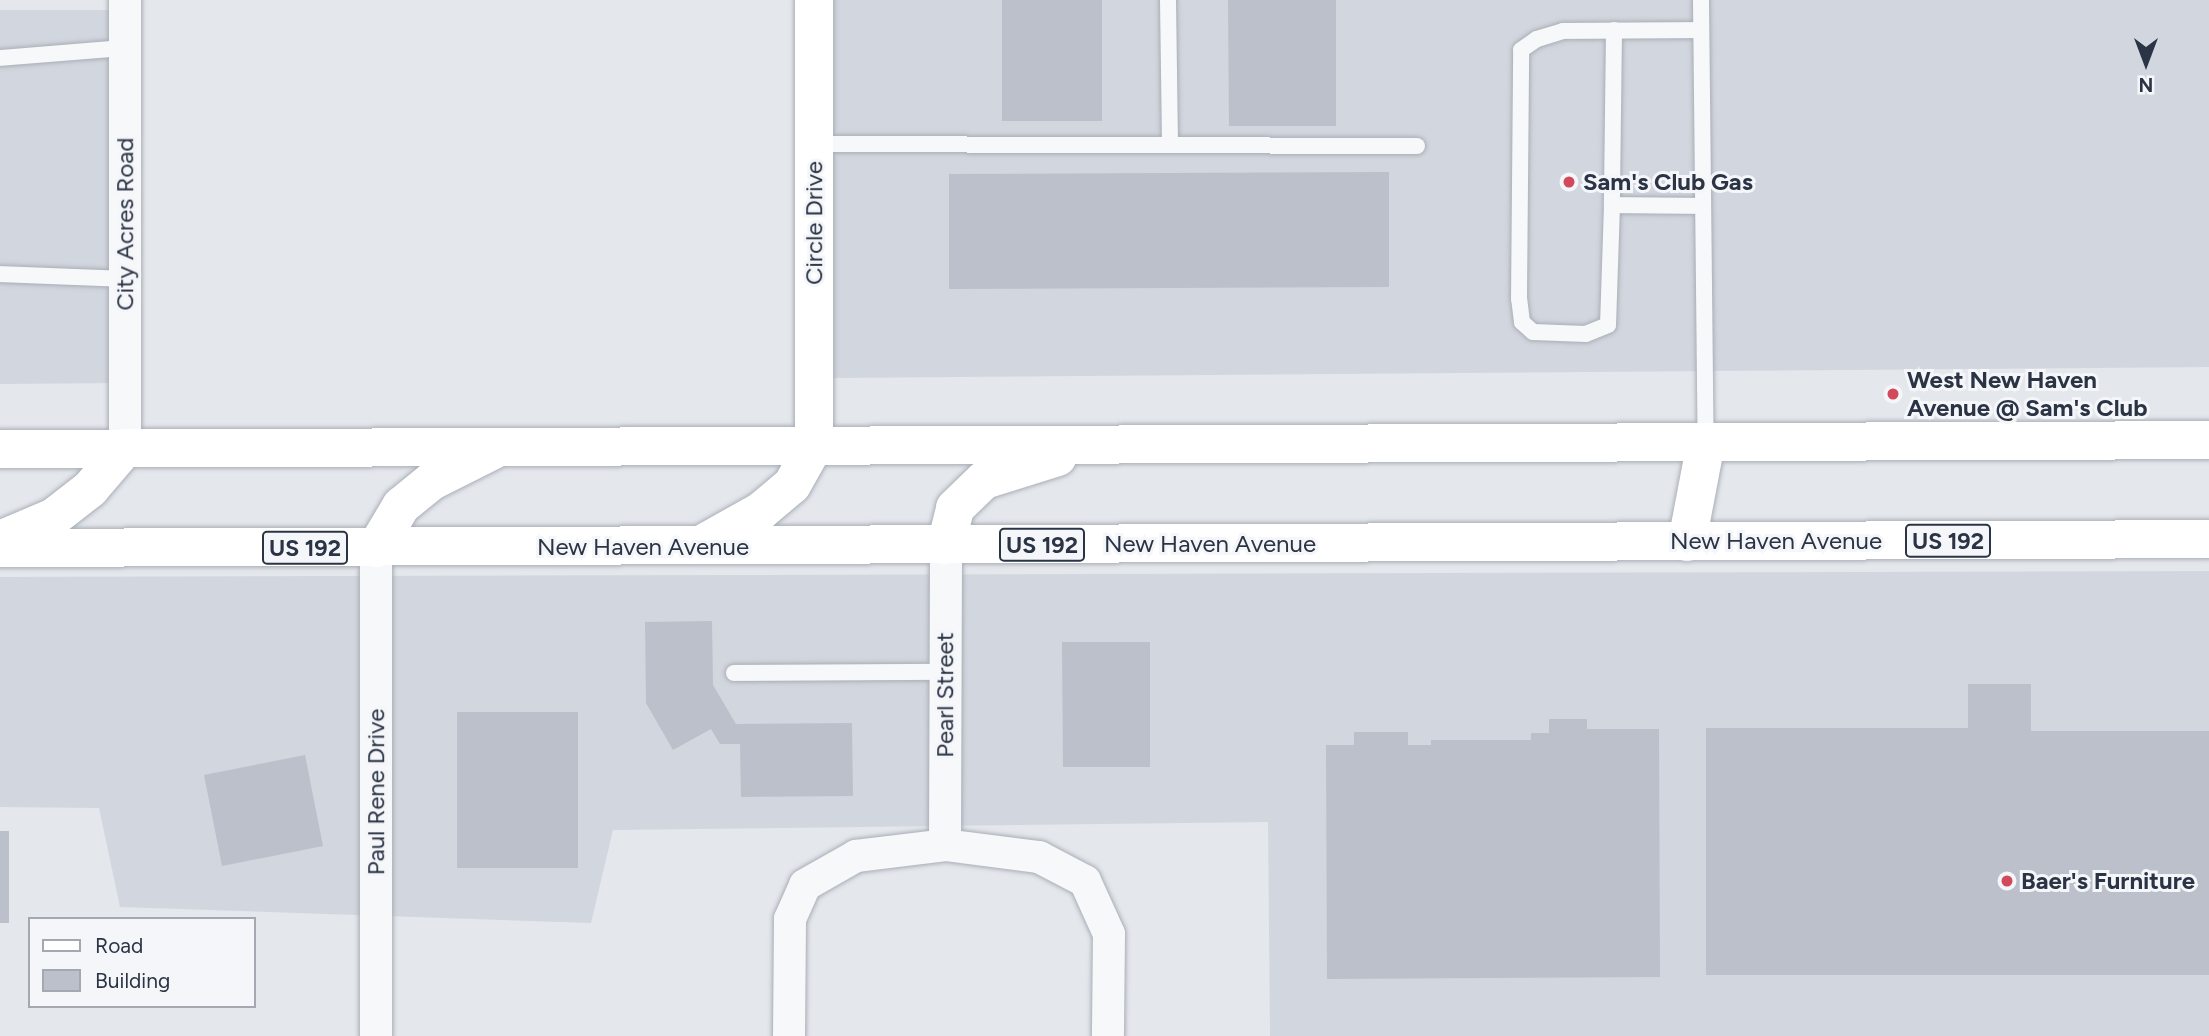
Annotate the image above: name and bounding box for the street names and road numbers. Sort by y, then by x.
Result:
street label: City Acres Road [111,137,139,311]
street label: Circle Drive [800,161,828,285]
road number: US 192 [1904,522,1992,561]
road number: US 192 [998,526,1086,565]
street label: New Haven Avenue [1670,527,1882,555]
road number: US 192 [261,528,349,568]
street label: New Haven Avenue [1104,530,1316,558]
street label: New Haven Avenue [537,533,749,561]
street label: Pearl Street [931,632,959,758]
street label: Paul Rene Drive [362,709,390,875]

